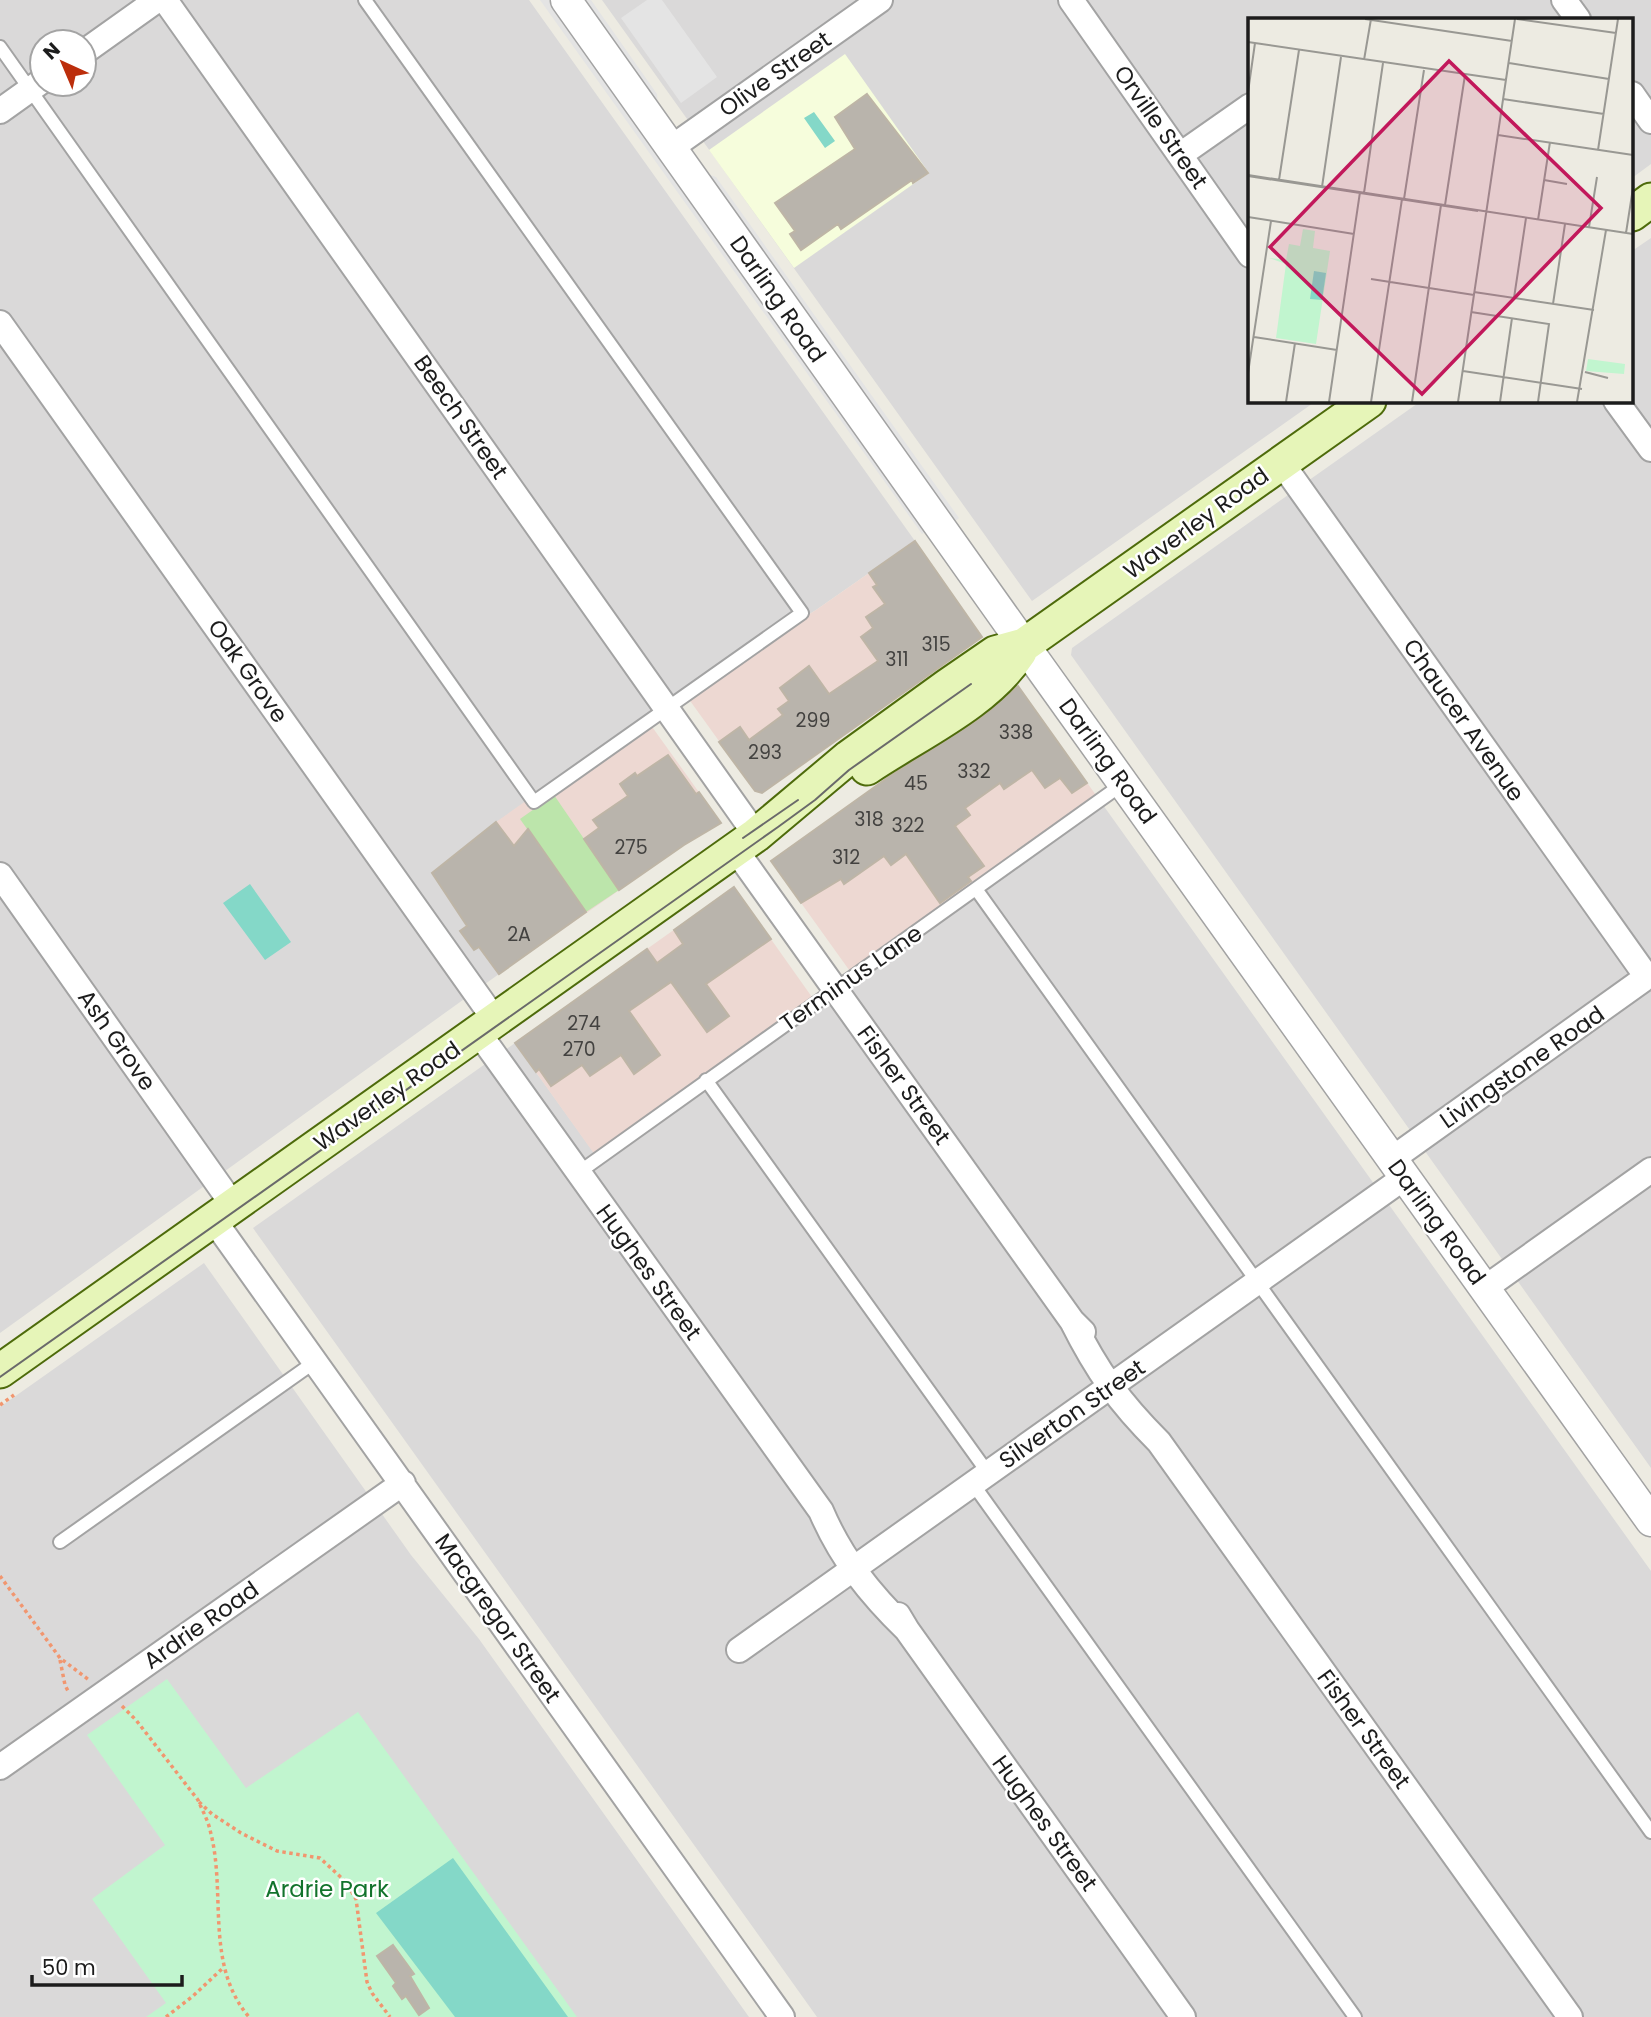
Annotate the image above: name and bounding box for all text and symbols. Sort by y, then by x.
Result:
inset map [1248,18,1634,402]
street label: Olive Street [713,24,837,124]
north arrow [28,28,98,98]
text: N [37,36,66,66]
street label: Orville Street [1107,59,1215,195]
street label: Darling Road [722,229,834,369]
street label: Beech Street [406,349,516,485]
street label: Waverley Road [1117,459,1275,587]
street label: Oak Grove [200,613,296,729]
house number: 315 [921,631,951,658]
street label: Chaucer Avenue [1396,632,1532,808]
house number: 311 [885,646,909,673]
street label: Darling Road [1052,692,1164,830]
house number: 299 [796,707,830,734]
house number: 338 [999,719,1033,746]
house number: 293 [748,739,782,766]
house number: 332 [957,758,991,785]
house number: 45 [904,770,928,797]
house number: 318 [854,806,884,833]
house number: 322 [891,812,925,839]
house number: 275 [614,834,648,861]
house number: 312 [832,844,860,871]
street label: Terminus Lane [774,917,928,1039]
house number: 2A [507,921,531,948]
street label: Ash Grove [70,983,164,1097]
street label: Livingstone Road [1433,998,1611,1136]
house number: 274 [567,1010,601,1037]
street label: Fisher Street [850,1019,958,1151]
street label: Waverley Road [307,1033,467,1159]
house number: 270 [562,1036,596,1063]
street label: Darling Road [1381,1153,1493,1291]
street label: Hughes Street [589,1198,709,1346]
street label: Silverton Street [992,1352,1152,1476]
street label: Macgregor Street [428,1527,568,1709]
street label: Ardrie Road [137,1573,265,1677]
street label: Fisher Street [1310,1663,1418,1795]
street label: Hughes Street [985,1749,1105,1897]
park label: Ardrie Park [265,1873,389,1905]
scale bar [32,1944,182,1988]
text: 50 m [42,1953,96,1982]

